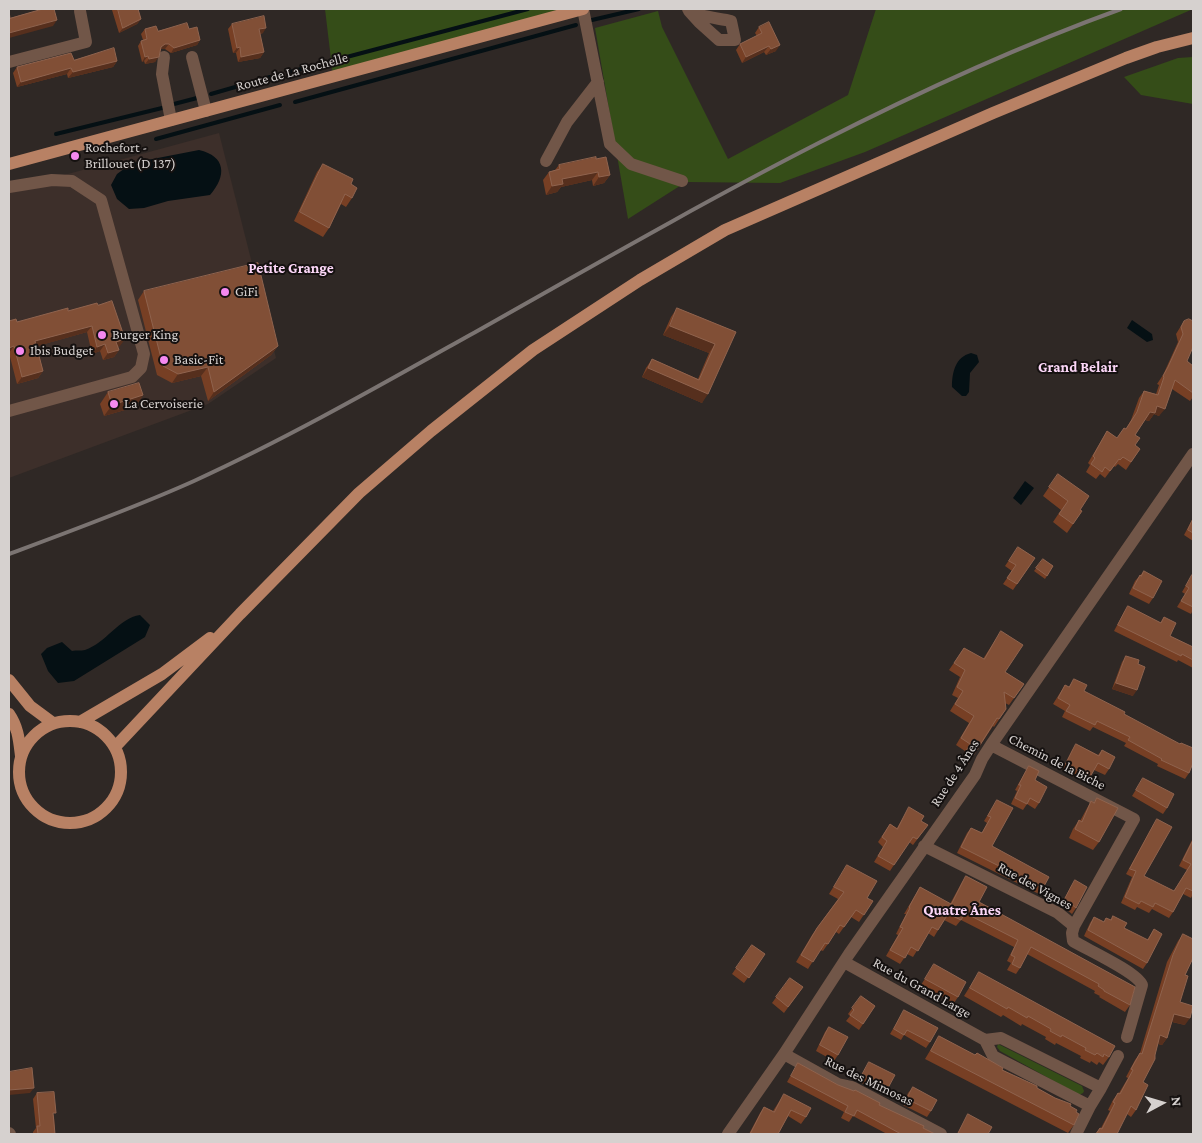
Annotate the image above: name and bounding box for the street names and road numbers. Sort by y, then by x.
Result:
street label: Route de La Rochelle [234,49,350,95]
street label: Chemin de la Biche [1006,730,1108,794]
street label: Rue de 4 Ânes [927,736,983,810]
street label: Rue des Vignes [995,859,1075,913]
street label: Rue du Grand Large [870,954,974,1022]
street label: Rue des Mimosas [822,1052,916,1110]

